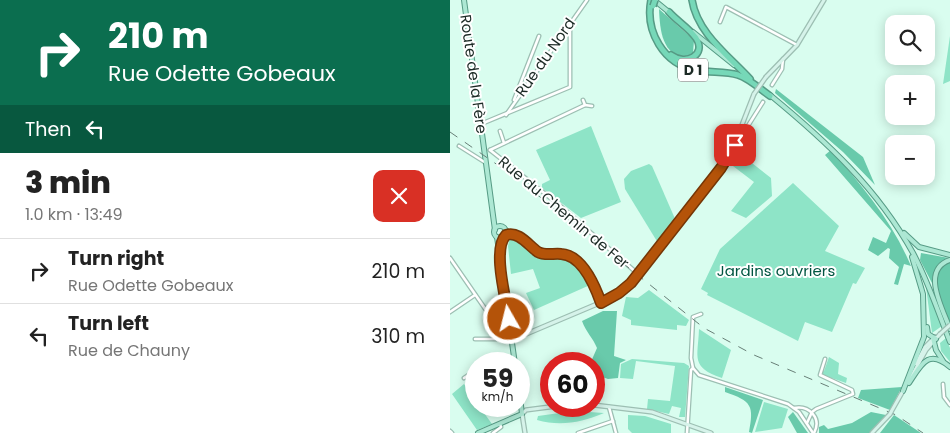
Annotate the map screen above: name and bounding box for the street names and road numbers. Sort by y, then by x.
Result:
street label: Route de la Fère [455,13,493,135]
street label: Rue du Nord [510,13,580,101]
road number: D 1 [678,58,708,82]
street label: Rue du Chemin de Fer [494,151,634,273]

